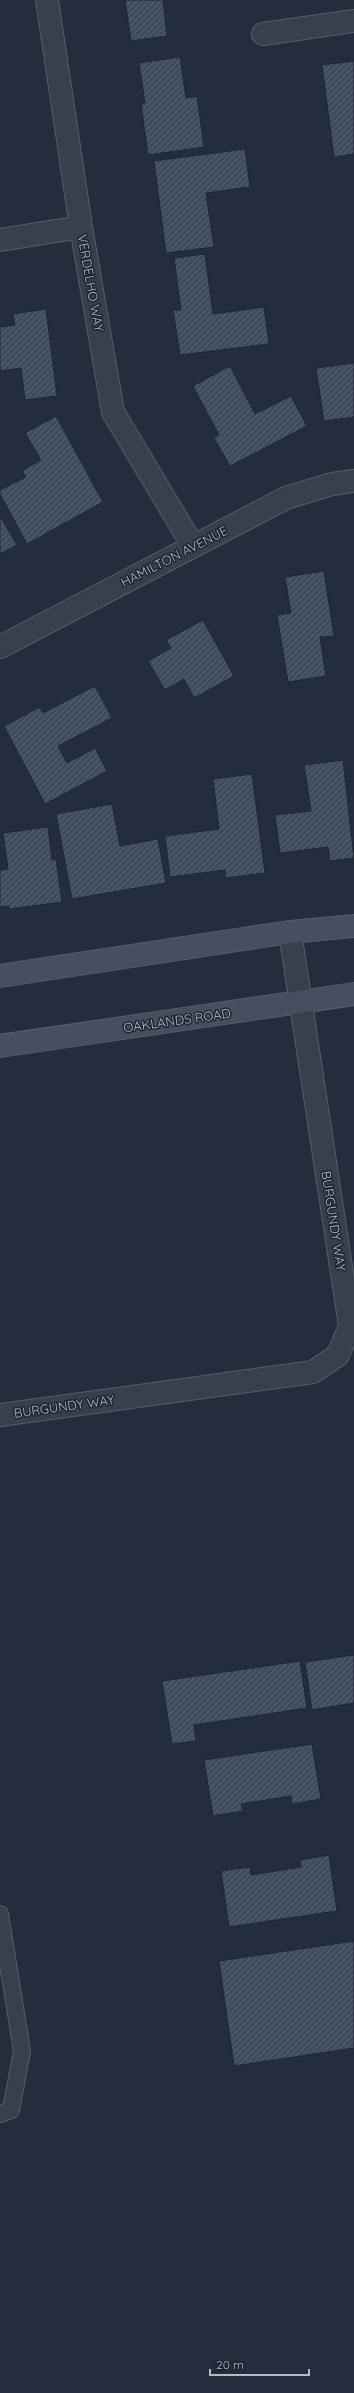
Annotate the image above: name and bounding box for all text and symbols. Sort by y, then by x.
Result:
street label: VERDELHO WAY [75,233,108,334]
street label: HAMILTON AVENUE [118,522,230,590]
street label: OAKLANDS ROAD [122,1005,232,1035]
street label: BURGUNDY WAY [318,1170,350,1273]
street label: BURGUNDY WAY [13,1391,116,1421]
scale bar [210,2351,309,2377]
text: 20 m [216,2357,244,2372]

